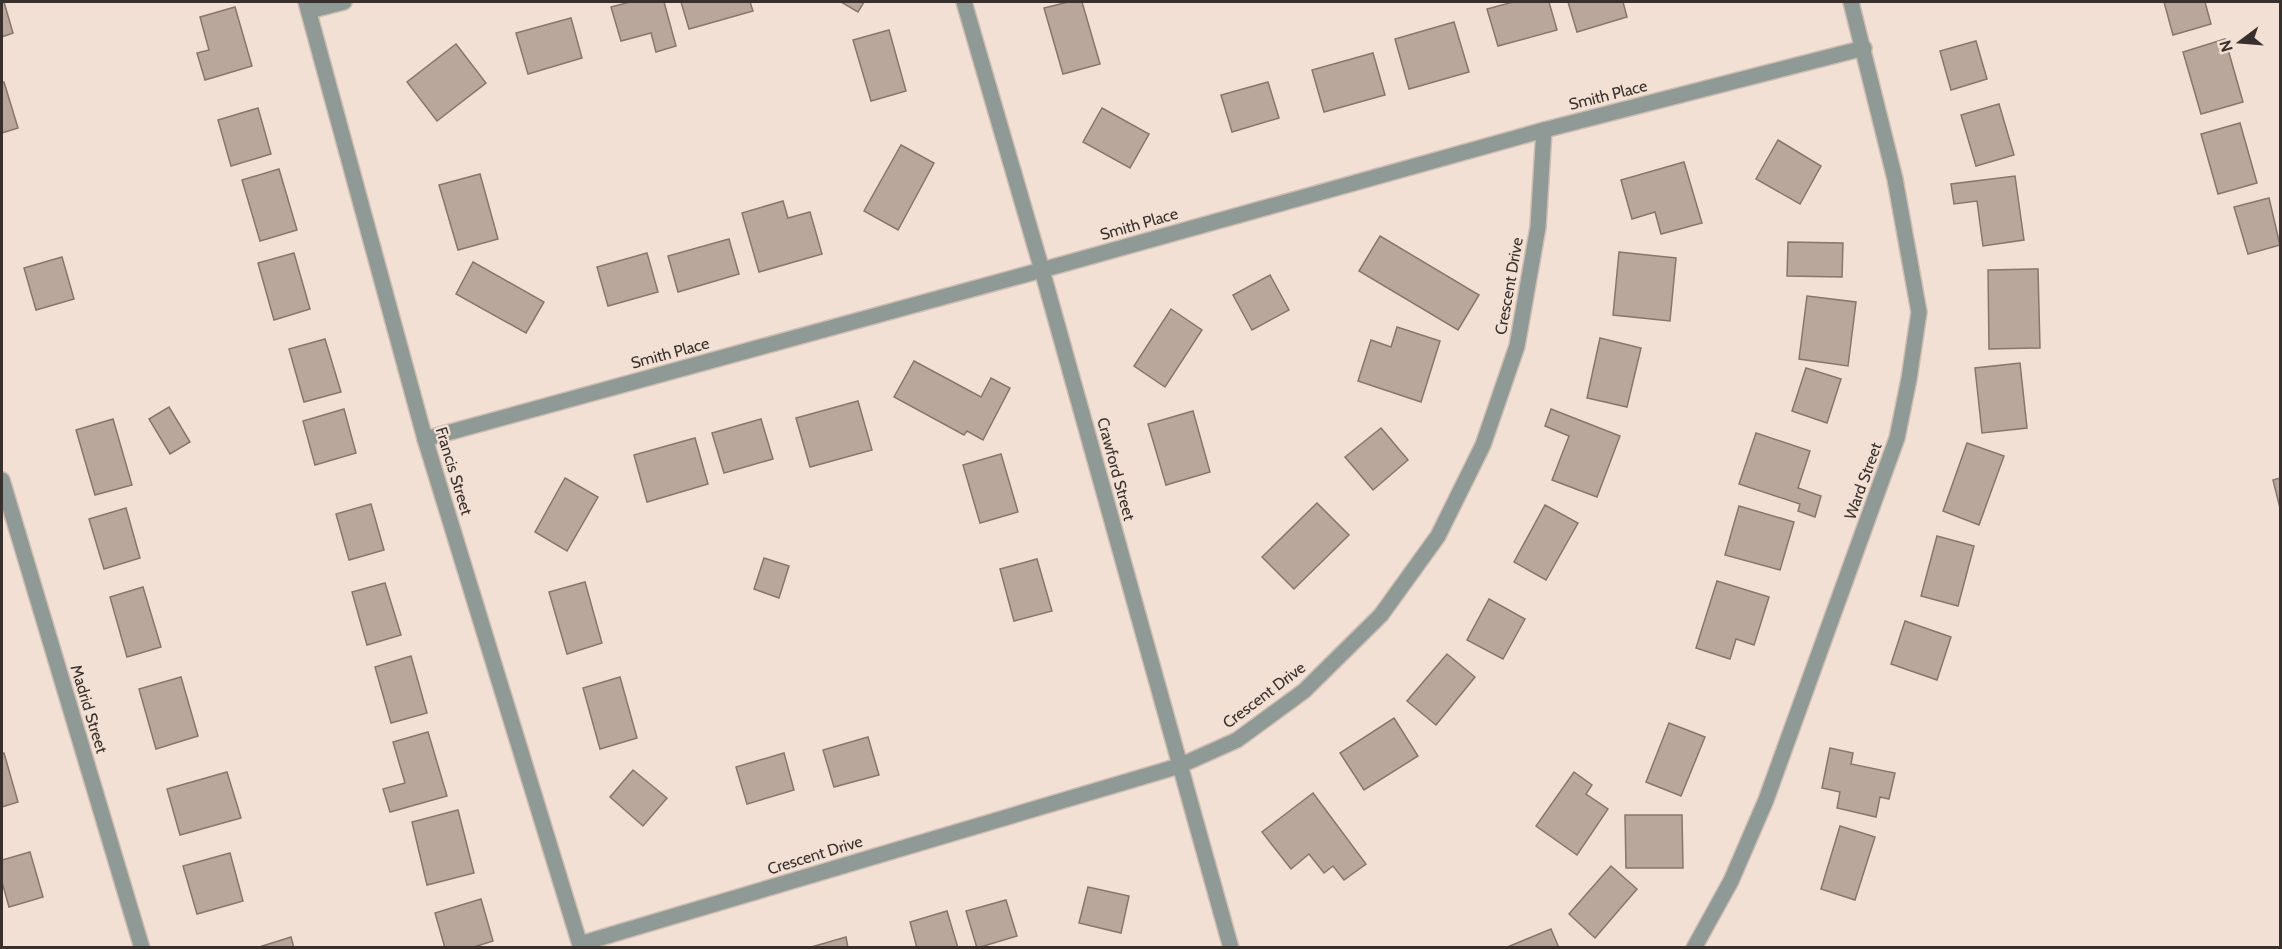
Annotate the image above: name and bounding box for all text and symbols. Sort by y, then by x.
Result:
north arrow [2210,12,2270,72]
text: N [2215,38,2237,54]
street label: Smith Place [1567,76,1649,114]
street label: Smith Place [1098,204,1180,244]
street label: Crescent Drive [1491,236,1527,336]
street label: Smith Place [629,333,711,373]
street label: Crawford Street [1093,415,1139,523]
street label: Francis Street [432,425,477,518]
street label: Ward Street [1840,439,1886,522]
street label: Crescent Drive [1219,658,1309,732]
street label: Madrid Street [67,662,112,756]
street label: Crescent Drive [765,832,865,878]

